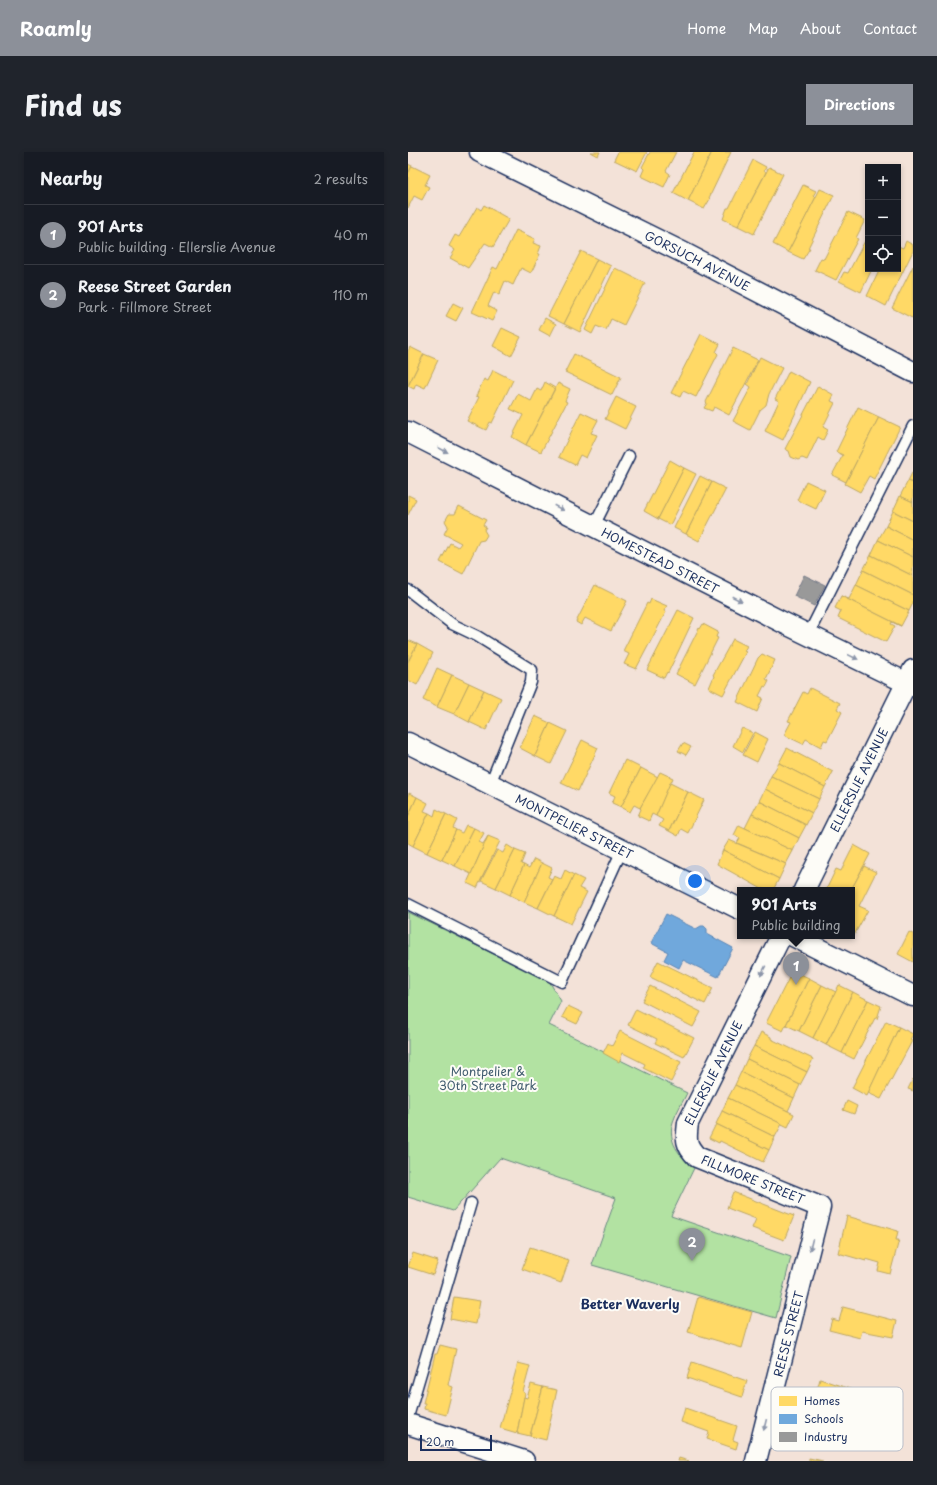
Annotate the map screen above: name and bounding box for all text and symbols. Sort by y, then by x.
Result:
text: Roamly [20,14,92,42]
text: Home [687,18,726,39]
text: Map [748,18,778,39]
text: About [800,18,841,39]
text: Contact [863,18,917,39]
text: Find us [24,83,122,126]
button: Directions [806,84,913,125]
map controls [865,164,901,272]
button: + [865,164,901,200]
text: Nearby [40,165,102,191]
text: 2 results [314,169,368,188]
button: − [865,200,901,236]
text: 901 Arts [78,214,143,237]
text: 1 [50,225,56,244]
text: 40 m [334,225,368,244]
street label: GORSUCH AVENUE [642,226,753,295]
button: locate [865,236,901,272]
text: Public building · Ellerslie Avenue [78,237,276,256]
text: Reese Street Garden [78,274,232,297]
text: 2 [48,285,58,304]
text: 110 m [333,285,368,304]
text: Park · Fillmore Street [78,297,212,316]
one-way arrow [437,446,449,453]
one-way arrow [553,505,565,511]
street label: HOMESTEAD STREET [598,523,723,598]
one-way arrow [731,596,743,603]
one-way arrow [848,654,859,660]
street label: ELLERSLIE AVENUE [825,725,892,835]
street label: MONTPELIER STREET [512,789,637,863]
your location [685,871,705,891]
popup [737,887,855,939]
text: 901 Arts [752,892,816,915]
text: Public building [752,915,841,934]
pin: 1 [783,952,809,985]
one-way arrow [760,965,767,977]
street label: ELLERSLIE AVENUE [679,1017,747,1128]
park label: Montpelier & 30th Street Park [439,1062,537,1094]
street label: FILLMORE STREET [698,1150,808,1208]
pin: 2 [679,1228,705,1261]
one-way arrow [808,1239,814,1251]
street label: REESE STREET [769,1288,808,1379]
district label: Better Waverly [580,1294,680,1313]
legend [771,1387,903,1451]
text: Homes [804,1392,840,1409]
text: Schools [804,1410,844,1427]
one-way arrow [762,1419,768,1431]
text: Industry [804,1428,848,1445]
scale bar [420,1433,492,1452]
text: 20 m [426,1433,454,1450]

